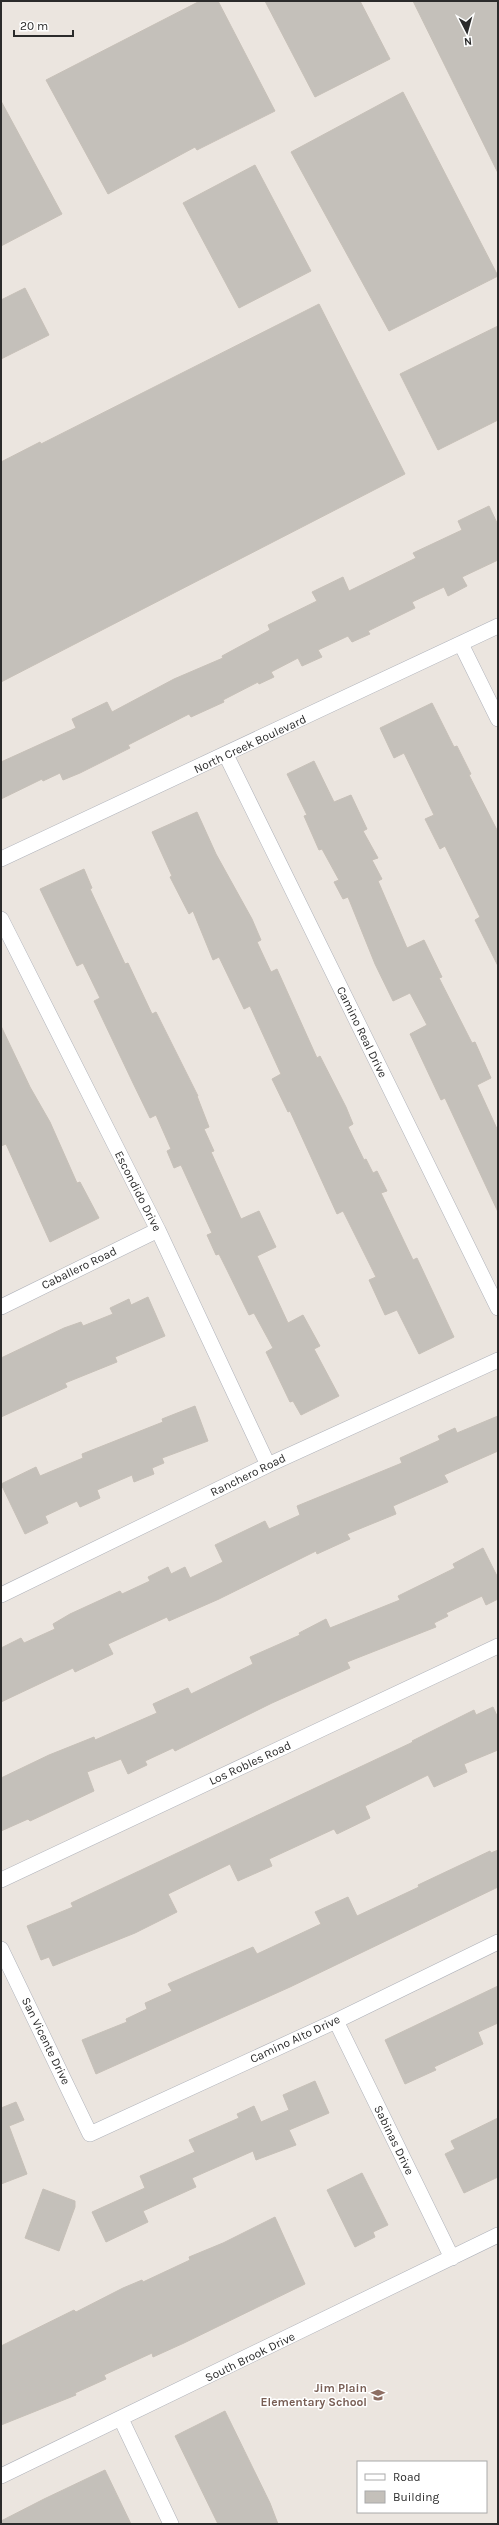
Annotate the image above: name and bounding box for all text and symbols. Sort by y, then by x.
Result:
scale bar [14,12,73,38]
north arrow [447,12,487,52]
text: 20 m [20,19,48,33]
text: N [463,35,473,48]
street label: North Creek Boulevard [192,712,308,776]
street label: Camino Real Drive [334,984,390,1080]
street label: Escondido Drive [112,1148,164,1234]
street label: Caballero Road [39,1244,119,1292]
street label: Ranchero Road [208,1451,288,1499]
street label: Los Robles Road [207,1738,293,1788]
street label: San Vicente Drive [19,1995,73,2087]
street label: Camino Alto Drive [248,2012,342,2066]
street label: Sabinas Drive [371,2103,417,2177]
street label: South Brook Drive [203,2329,297,2385]
place label: Jim Plain Elementary School [260,2381,367,2409]
school or university icon: Jim Plain Elementary School [370,2387,386,2403]
legend [357,2461,487,2513]
text: Road [393,2470,421,2484]
text: Building [393,2490,440,2504]

